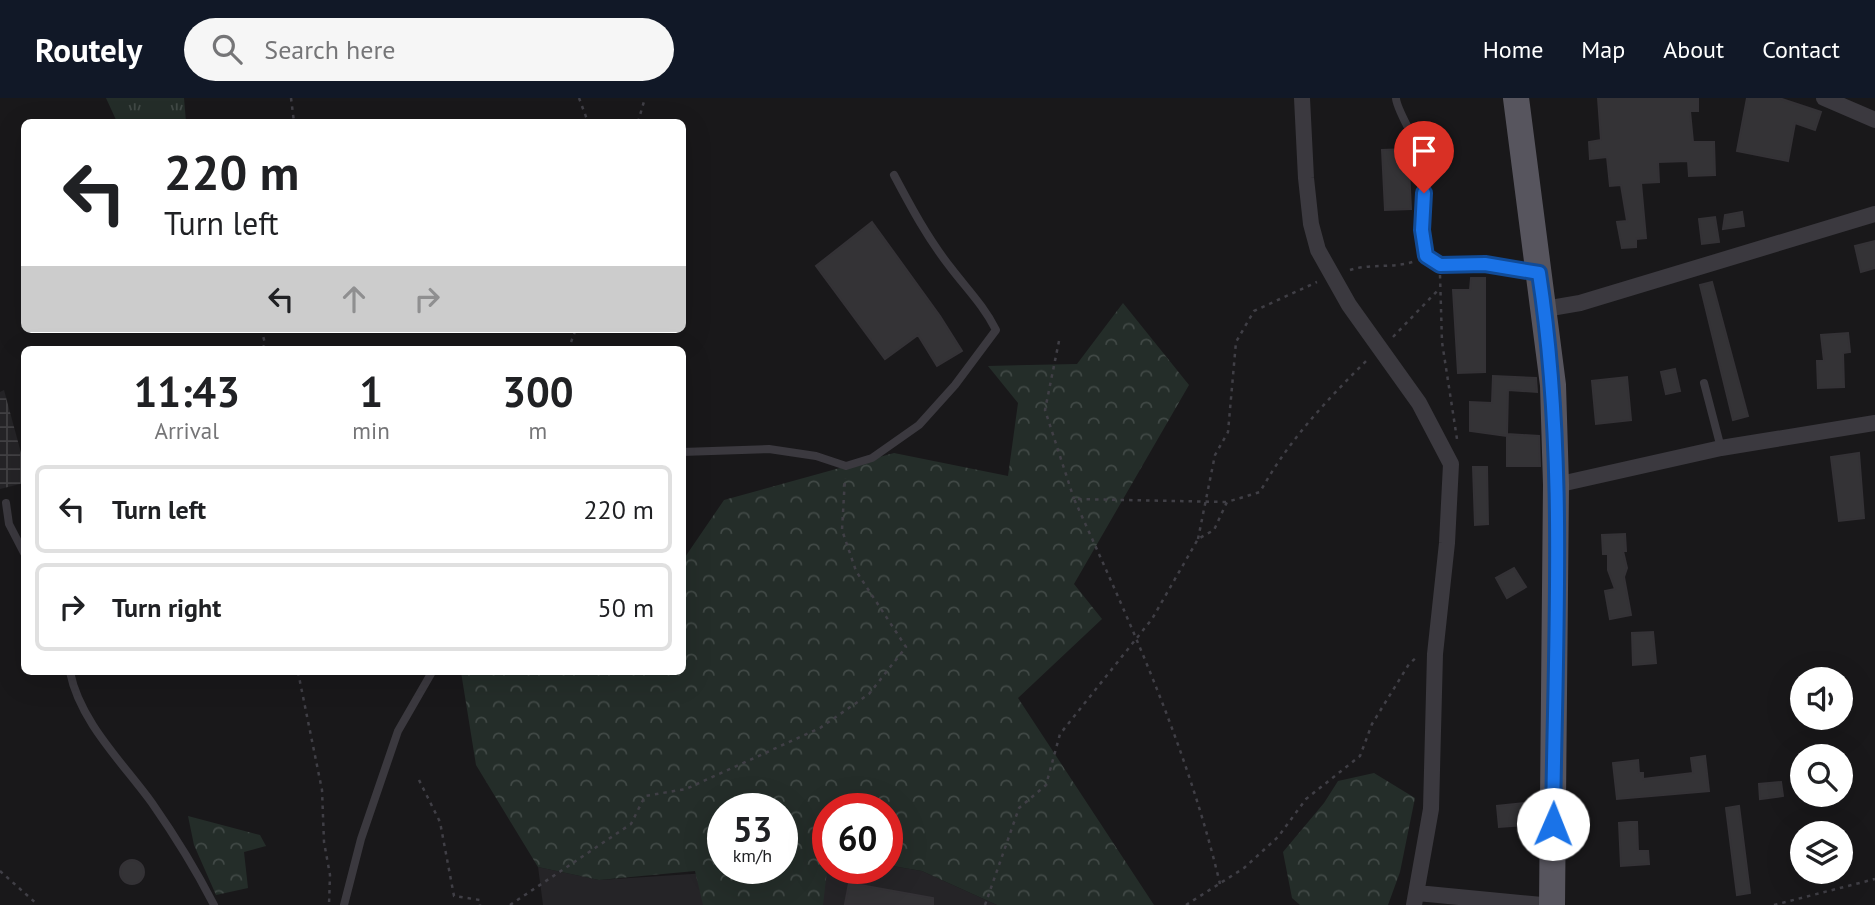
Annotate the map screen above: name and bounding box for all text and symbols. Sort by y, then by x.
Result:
search box [184,18,674,81]
text: Routely [35,28,142,71]
icon: search [208,30,246,68]
text: Search here [264,33,395,66]
text: Home [1483,34,1543,65]
text: Map [1581,34,1625,65]
text: About [1663,34,1724,65]
text: Contact [1762,34,1840,65]
pin [1394,121,1454,193]
icon: arrive [1405,132,1443,170]
text: 220 m [164,140,299,204]
icon: left [49,147,140,238]
text: Turn left [164,202,279,244]
icon: left [262,280,300,318]
icon: ahead [335,280,373,318]
icon: right [408,280,446,318]
text: 11:43 [133,364,240,419]
text: 1 [359,364,383,419]
text: 300 [502,364,574,419]
text: Arrival [154,416,219,445]
text: min [352,416,390,445]
text: m [529,416,547,445]
icon: left [53,490,91,528]
text: Turn left [112,493,206,526]
text: 220 m [583,493,654,526]
icon: right [53,588,91,626]
text: Turn right [112,591,221,624]
text: 50 m [598,591,654,624]
map controls [1790,667,1853,884]
button: sound [1790,667,1853,730]
button: search [1790,744,1853,807]
position arrow [1516,787,1590,861]
speed limit sign: 60 [812,793,903,884]
text: 53 [733,806,772,852]
button: layers [1790,821,1853,884]
text: km/h [733,844,772,867]

